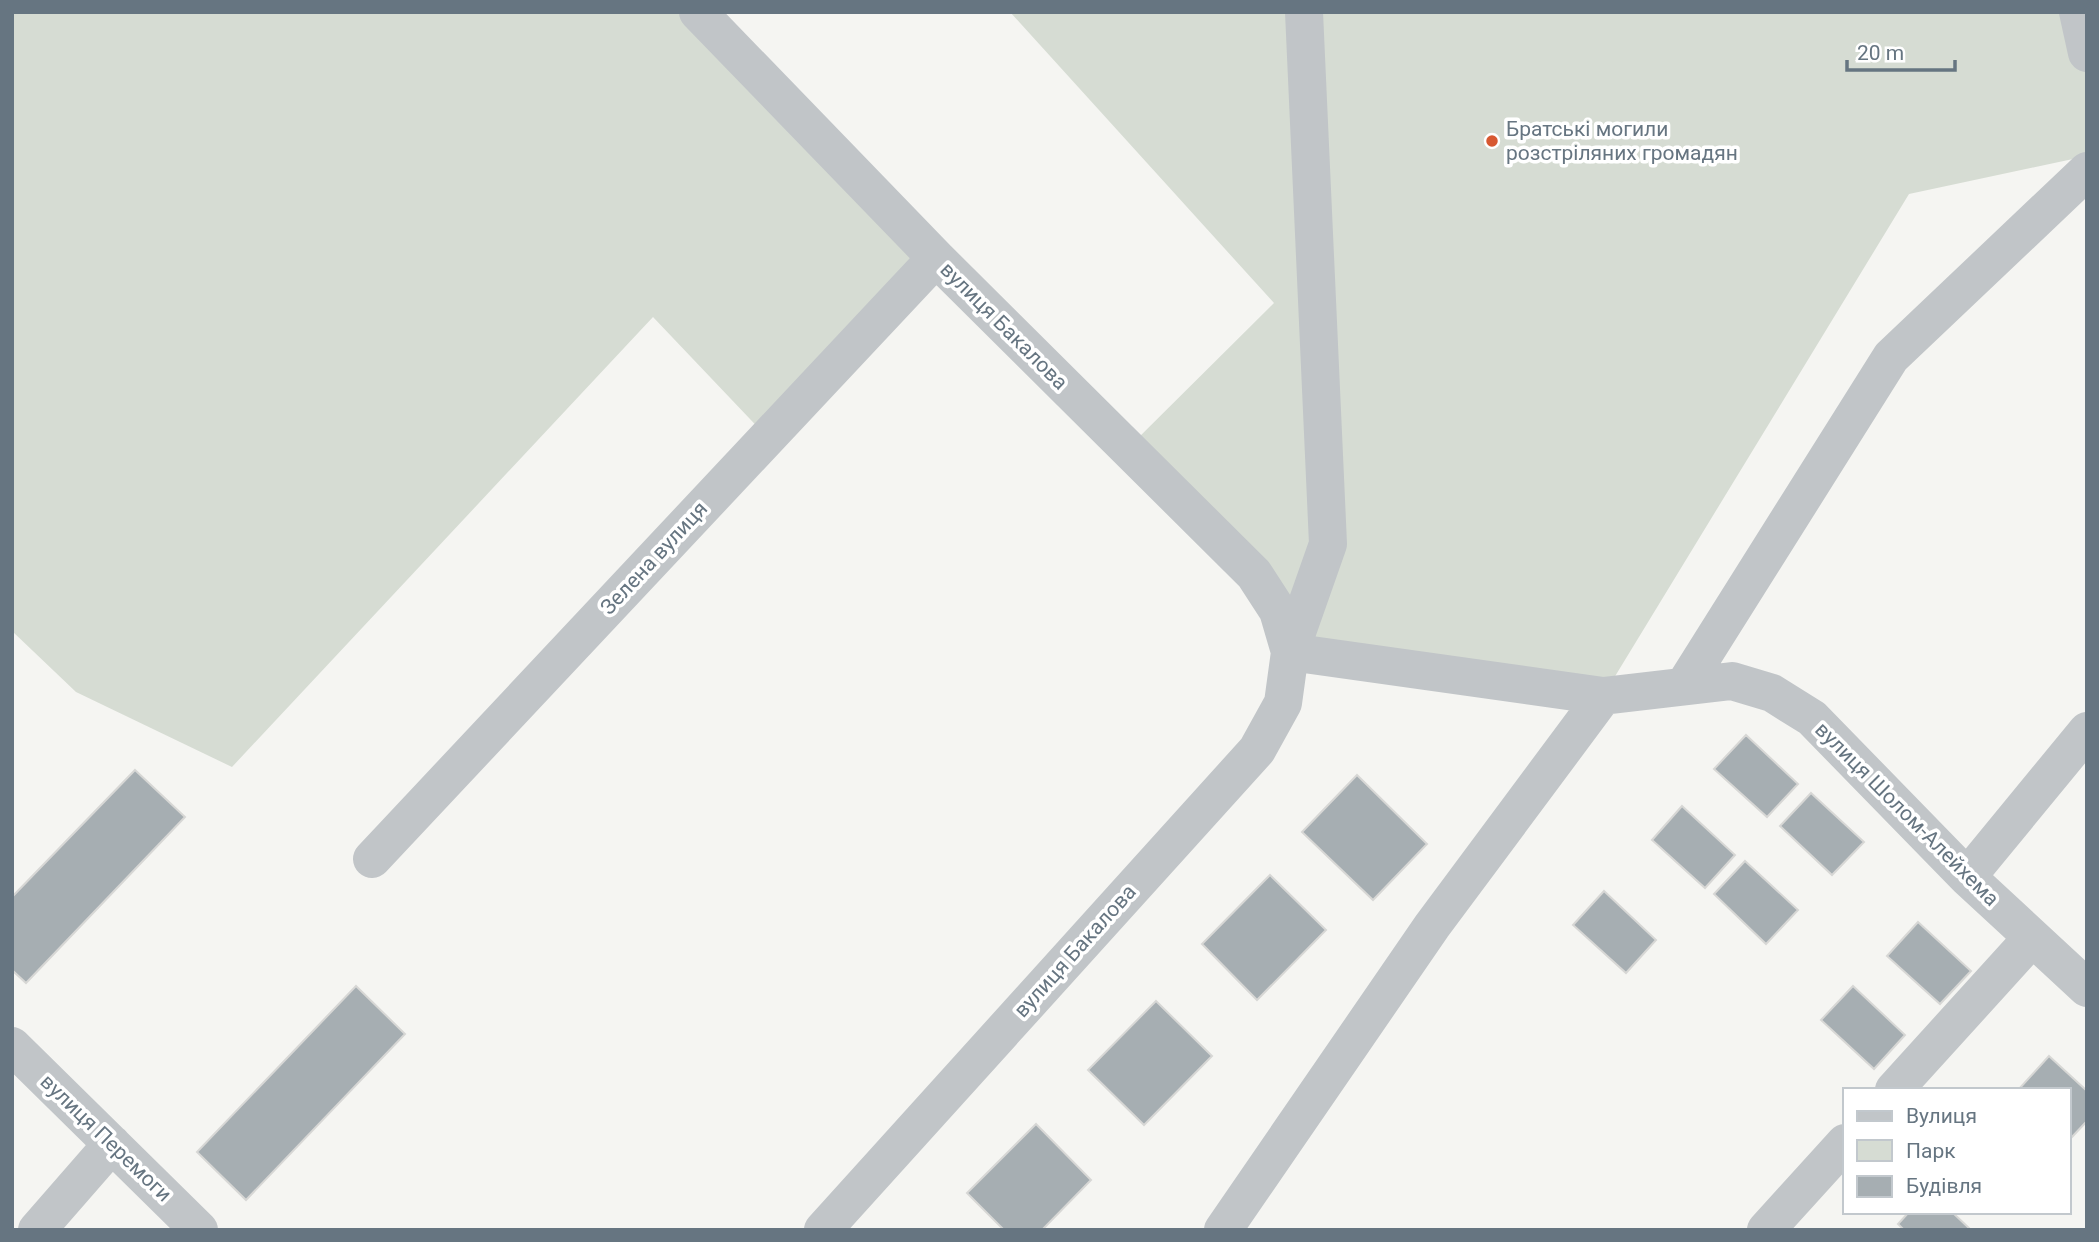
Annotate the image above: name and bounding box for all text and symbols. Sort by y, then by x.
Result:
scale bar [1847,28,1955,72]
text: 20 m [1857,41,1904,65]
place label: Братські могили розстріляних громадян [1506,117,1738,165]
marker: Братські могили розстріляних громадян [1484,133,1500,149]
street label: вулиця Бакалова [935,257,1073,395]
street label: Зелена вулиця [596,497,712,619]
street label: вулиця Шолом-Алейхема [1810,717,2004,911]
street label: вулиця Бакалова [1009,880,1141,1022]
street label: вулиця Перемоги [36,1069,176,1207]
legend [1843,1088,2071,1214]
text: Вулиця [1906,1104,1977,1128]
text: Парк [1906,1139,1956,1163]
text: Будівля [1906,1174,1982,1198]

